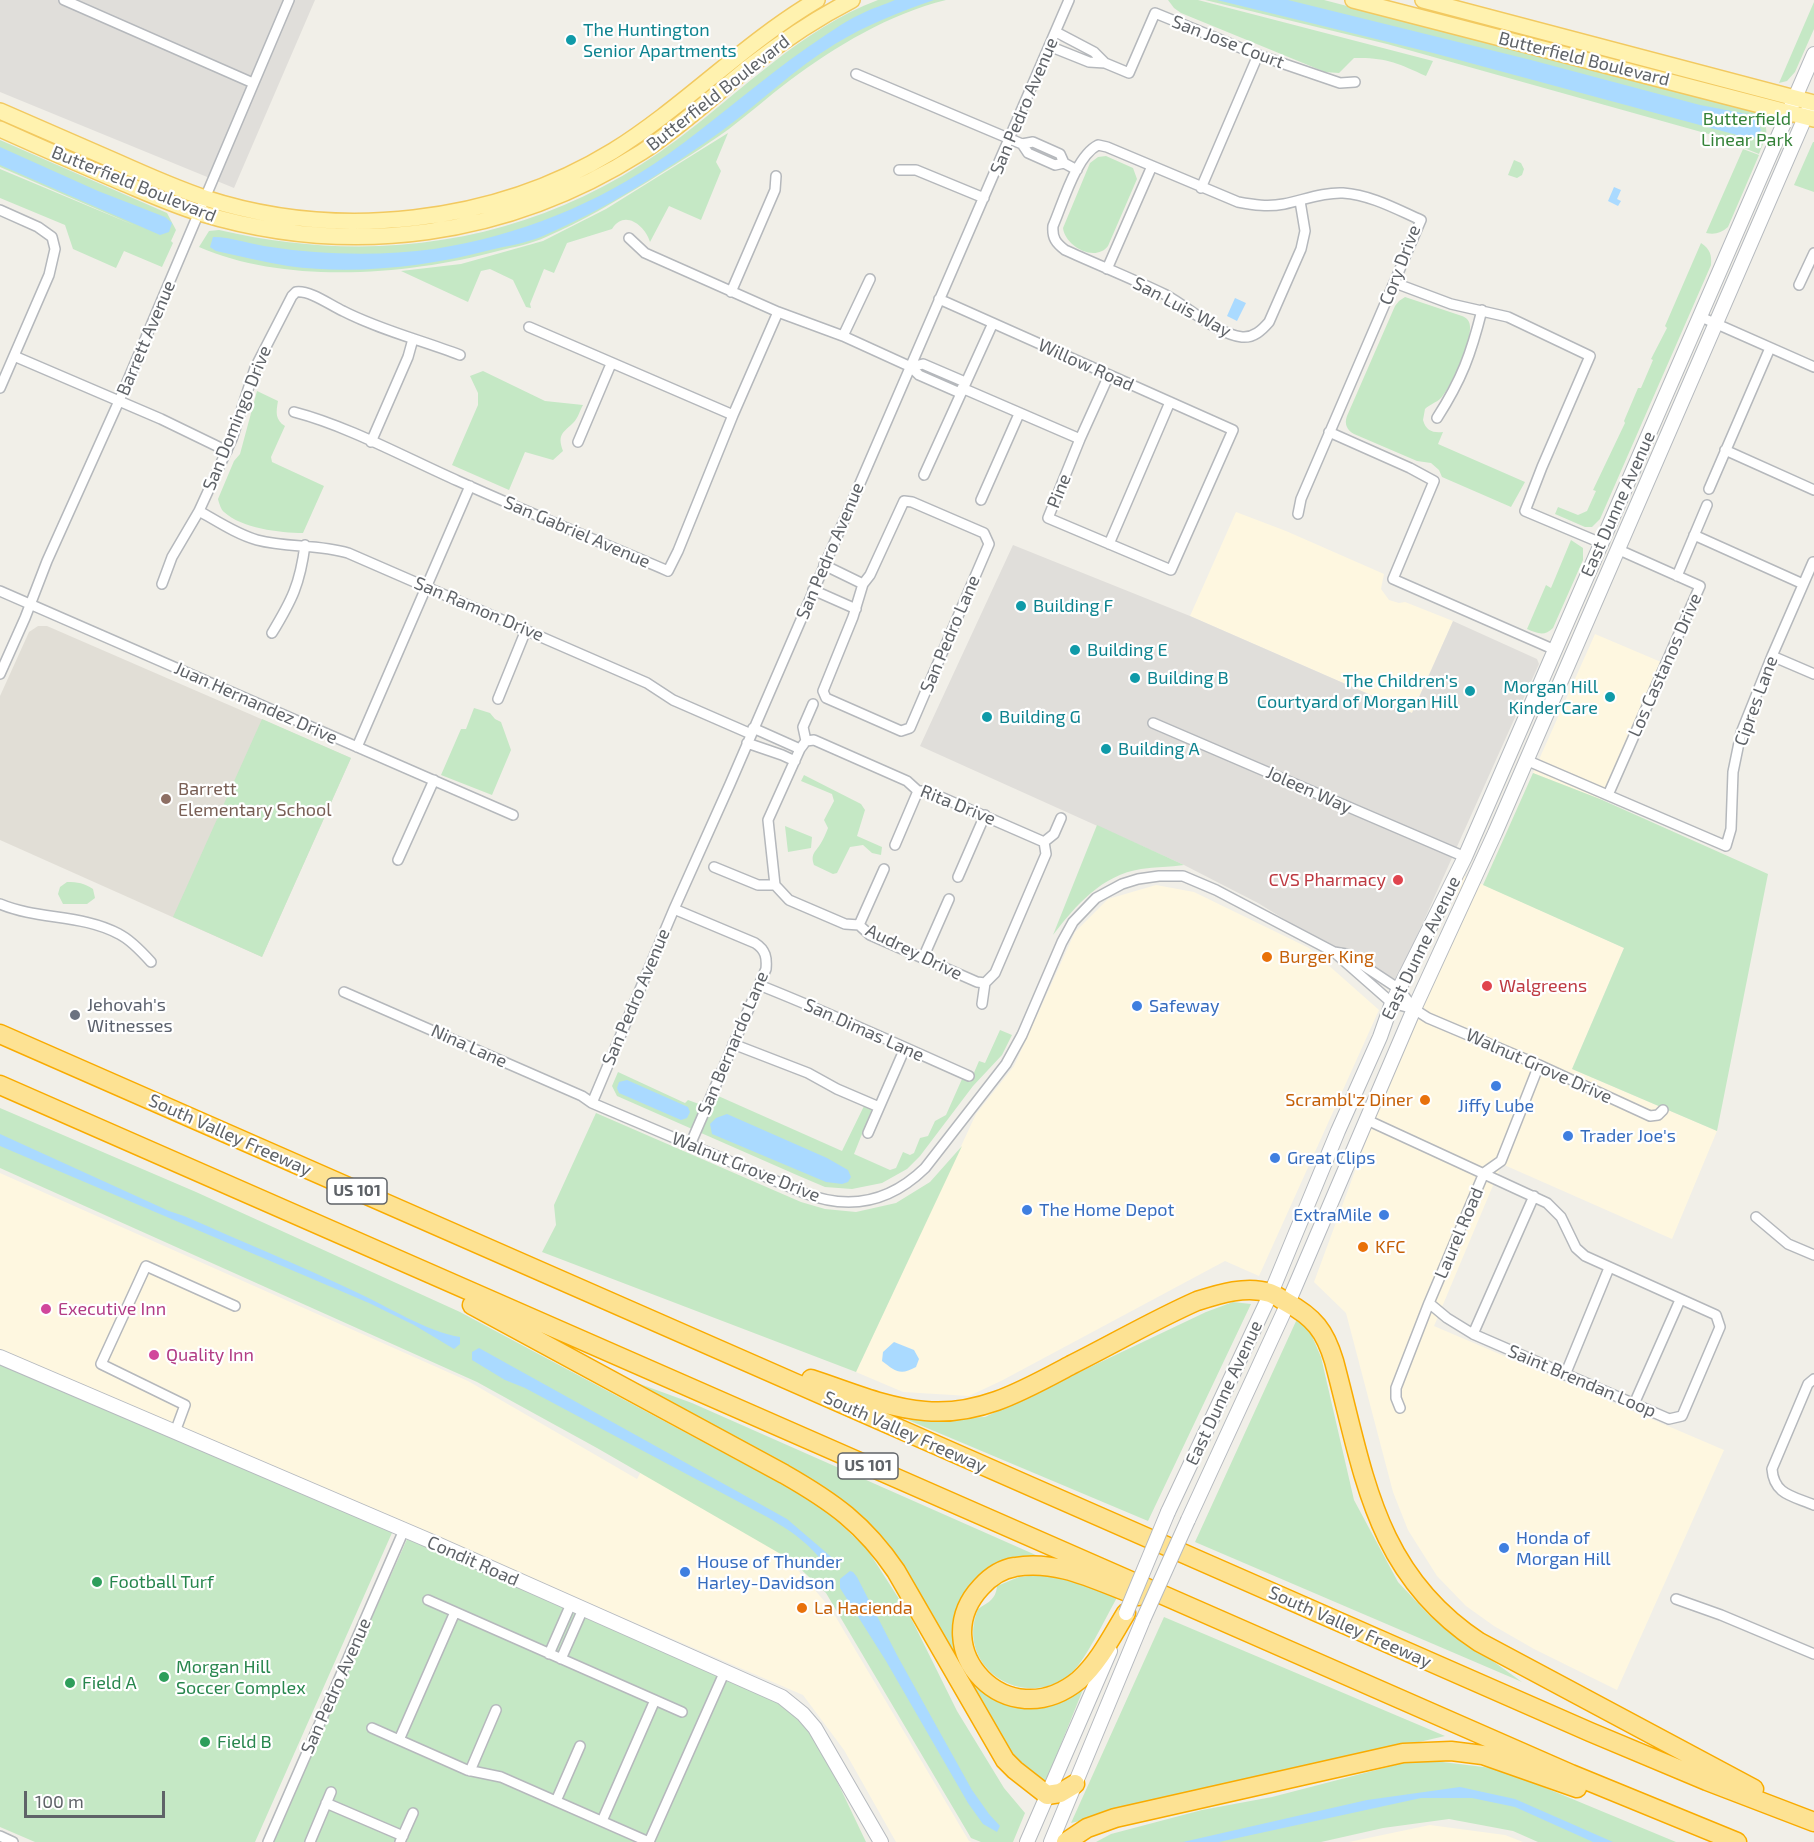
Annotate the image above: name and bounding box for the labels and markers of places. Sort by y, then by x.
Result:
place label: The Huntington Senior Apartments [583,19,737,62]
marker: The Huntington Senior Apartments [564,33,578,47]
place label: Building F [1033,595,1113,617]
marker: Building F [1014,599,1028,613]
place label: Building E [1087,639,1168,661]
marker: Building E [1068,643,1082,657]
place label: Building B [1147,667,1229,689]
place label: The Children's Courtyard of Morgan Hill [1257,670,1458,712]
marker: Building B [1128,671,1142,685]
place label: Morgan Hill KinderCare [1503,676,1598,718]
marker: The Children's Courtyard of Morgan Hill [1463,684,1477,698]
marker: Morgan Hill KinderCare [1603,690,1617,704]
place label: Building G [999,706,1081,728]
marker: Building G [980,710,994,724]
place label: Building A [1118,738,1200,760]
marker: Building A [1099,742,1113,756]
place label: Barrett Elementary School [178,778,332,820]
marker: Barrett Elementary School [159,792,173,806]
place label: CVS Pharmacy [1269,869,1386,891]
marker: CVS Pharmacy [1391,873,1405,887]
place label: Burger King [1279,946,1374,968]
marker: Burger King [1260,950,1274,964]
place label: Walgreens [1499,975,1587,997]
marker: Walgreens [1480,979,1494,993]
place label: Jehovah's Witnesses [87,994,173,1036]
place label: Safeway [1149,995,1220,1017]
marker: Safeway [1130,999,1144,1013]
marker: Jehovah's Witnesses [68,1008,82,1022]
marker: Jiffy Lube [1489,1079,1503,1093]
place label: Scrambl'z Diner [1285,1089,1413,1111]
marker: Scrambl'z Diner [1418,1093,1432,1107]
place label: Jiffy Lube [1458,1095,1534,1117]
place label: Trader Joe's [1580,1125,1676,1147]
marker: Trader Joe's [1561,1129,1575,1143]
place label: Great Clips [1287,1147,1375,1169]
marker: Great Clips [1268,1151,1282,1165]
place label: The Home Depot [1039,1199,1174,1221]
marker: The Home Depot [1020,1203,1034,1217]
place label: ExtraMile [1293,1204,1372,1226]
marker: ExtraMile [1377,1208,1391,1222]
place label: KFC [1375,1236,1405,1258]
marker: KFC [1356,1240,1370,1254]
place label: Executive Inn [58,1298,166,1320]
marker: Executive Inn [39,1302,53,1316]
place label: Quality Inn [166,1344,254,1366]
marker: Quality Inn [147,1348,161,1362]
place label: Honda of Morgan Hill [1516,1527,1611,1570]
marker: Honda of Morgan Hill [1497,1541,1511,1555]
place label: House of Thunder Harley-Davidson [697,1551,842,1594]
marker: House of Thunder Harley-Davidson [678,1565,692,1579]
place label: Football Turf [109,1571,214,1593]
marker: Football Turf [90,1575,104,1589]
place label: La Hacienda [814,1597,913,1619]
marker: La Hacienda [795,1601,809,1615]
place label: Morgan Hill Soccer Complex [176,1656,306,1698]
marker: Morgan Hill Soccer Complex [157,1670,171,1684]
place label: Field A [82,1672,137,1694]
marker: Field A [63,1676,77,1690]
place label: Field B [217,1731,272,1753]
marker: Field B [198,1735,212,1749]

